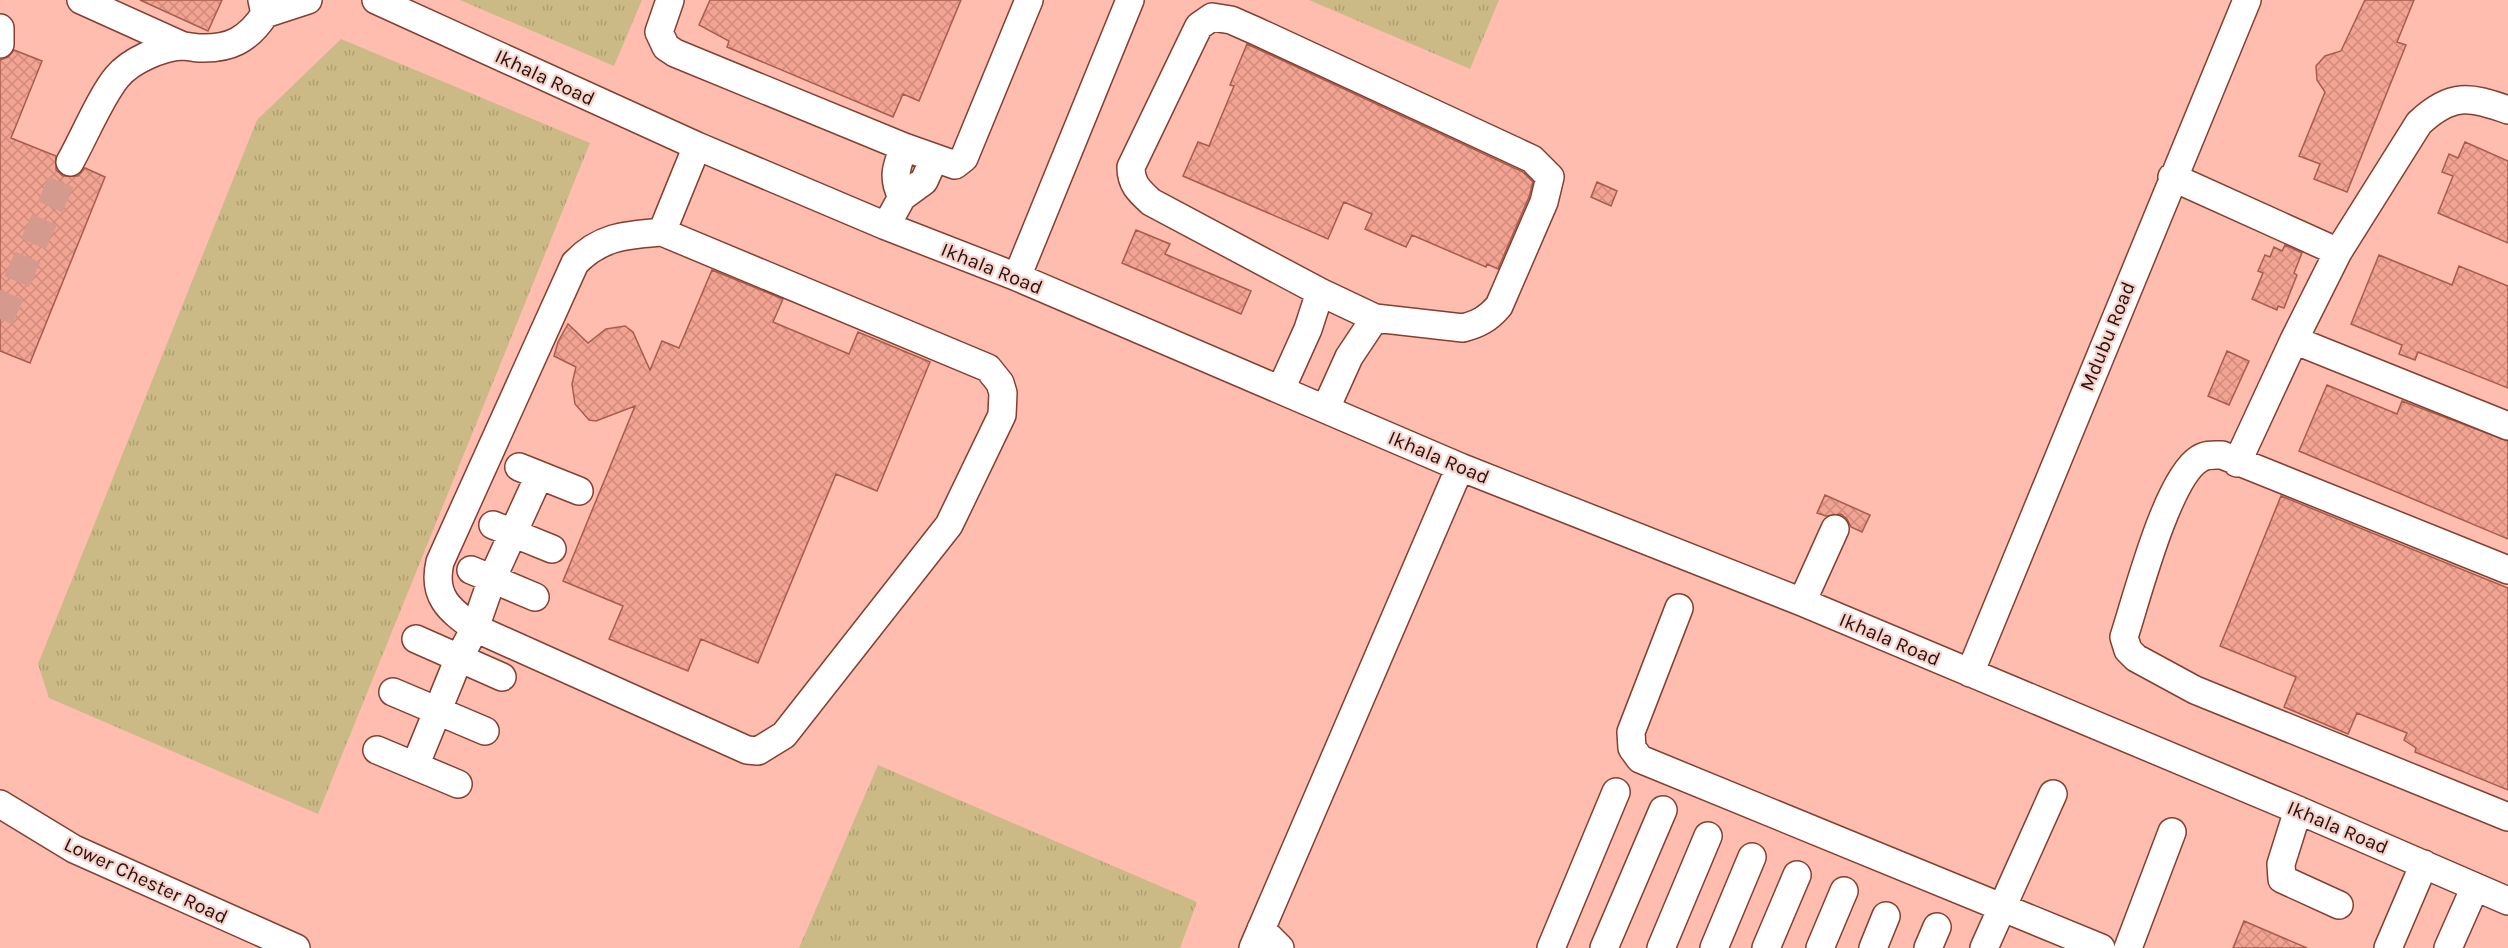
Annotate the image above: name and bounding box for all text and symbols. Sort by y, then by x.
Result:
street label: Ikhala Road [491,44,598,111]
street label: Ikhala Road [938,238,1046,299]
street label: Mdubu Road [2075,278,2140,394]
street label: Ikhala Road [1385,426,1493,489]
street label: Ikhala Road [1836,608,1944,671]
street label: Ikhala Road [2284,796,2392,859]
street label: Lower Chester Road [60,832,231,928]

